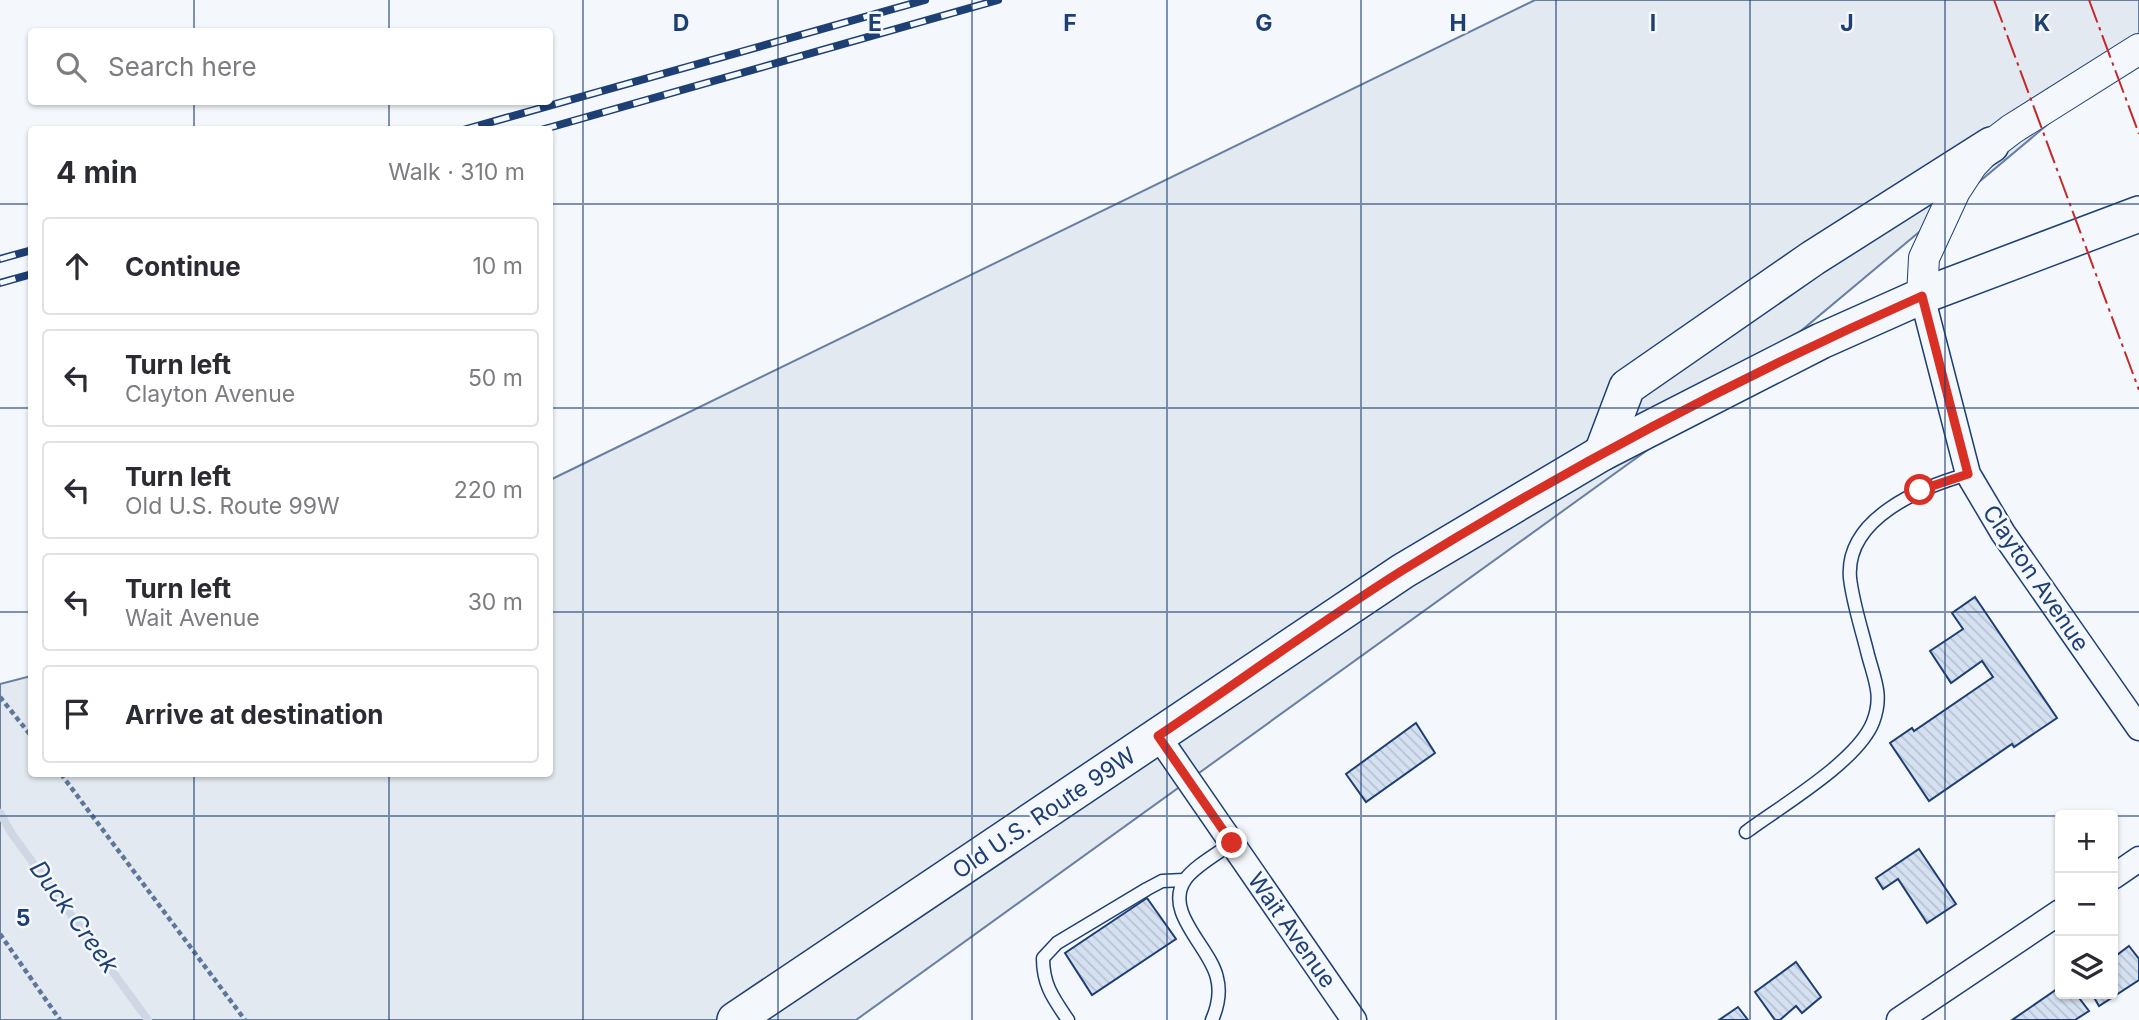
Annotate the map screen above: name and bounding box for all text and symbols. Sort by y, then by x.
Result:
text: D [673,9,689,37]
text: E [868,9,882,37]
text: F [1063,9,1077,37]
text: G [1255,9,1273,37]
text: H [1449,9,1467,37]
text: I [1650,9,1656,37]
text: J [1840,9,1854,37]
text: K [2034,9,2050,37]
search box [28,28,553,105]
icon: search [52,48,90,86]
text: Search here [108,51,257,82]
text: 4 min [56,154,138,190]
text: Walk · 310 m [388,158,525,186]
icon: ahead [58,247,96,285]
text: Continue [125,251,241,282]
text: 10 m [473,252,523,280]
text: Turn left [125,349,231,380]
icon: left [58,359,96,397]
text: 50 m [468,364,523,392]
text: Clayton Avenue [125,380,295,408]
text: Turn left [125,461,231,492]
icon: left [58,471,96,509]
route start [1904,474,1935,505]
text: 220 m [454,476,523,504]
text: Old U.S. Route 99W [125,492,340,520]
street label: Clayton Avenue [1977,500,2095,656]
text: Turn left [125,573,231,604]
icon: left [58,583,96,621]
text: 30 m [468,588,523,616]
text: Wait Avenue [125,604,260,632]
icon: arrive [58,695,96,733]
text: Arrive at destination [125,699,384,730]
street label: Old U.S. Route 99W [947,741,1141,885]
map controls [2055,810,2118,999]
button: + [2055,810,2118,873]
route end [1216,827,1247,858]
water label: Duck Creek [24,855,125,979]
street label: Wait Avenue [1242,867,1342,993]
button: − [2055,873,2118,936]
text: 5 [16,904,30,932]
button: layers [2055,936,2118,999]

